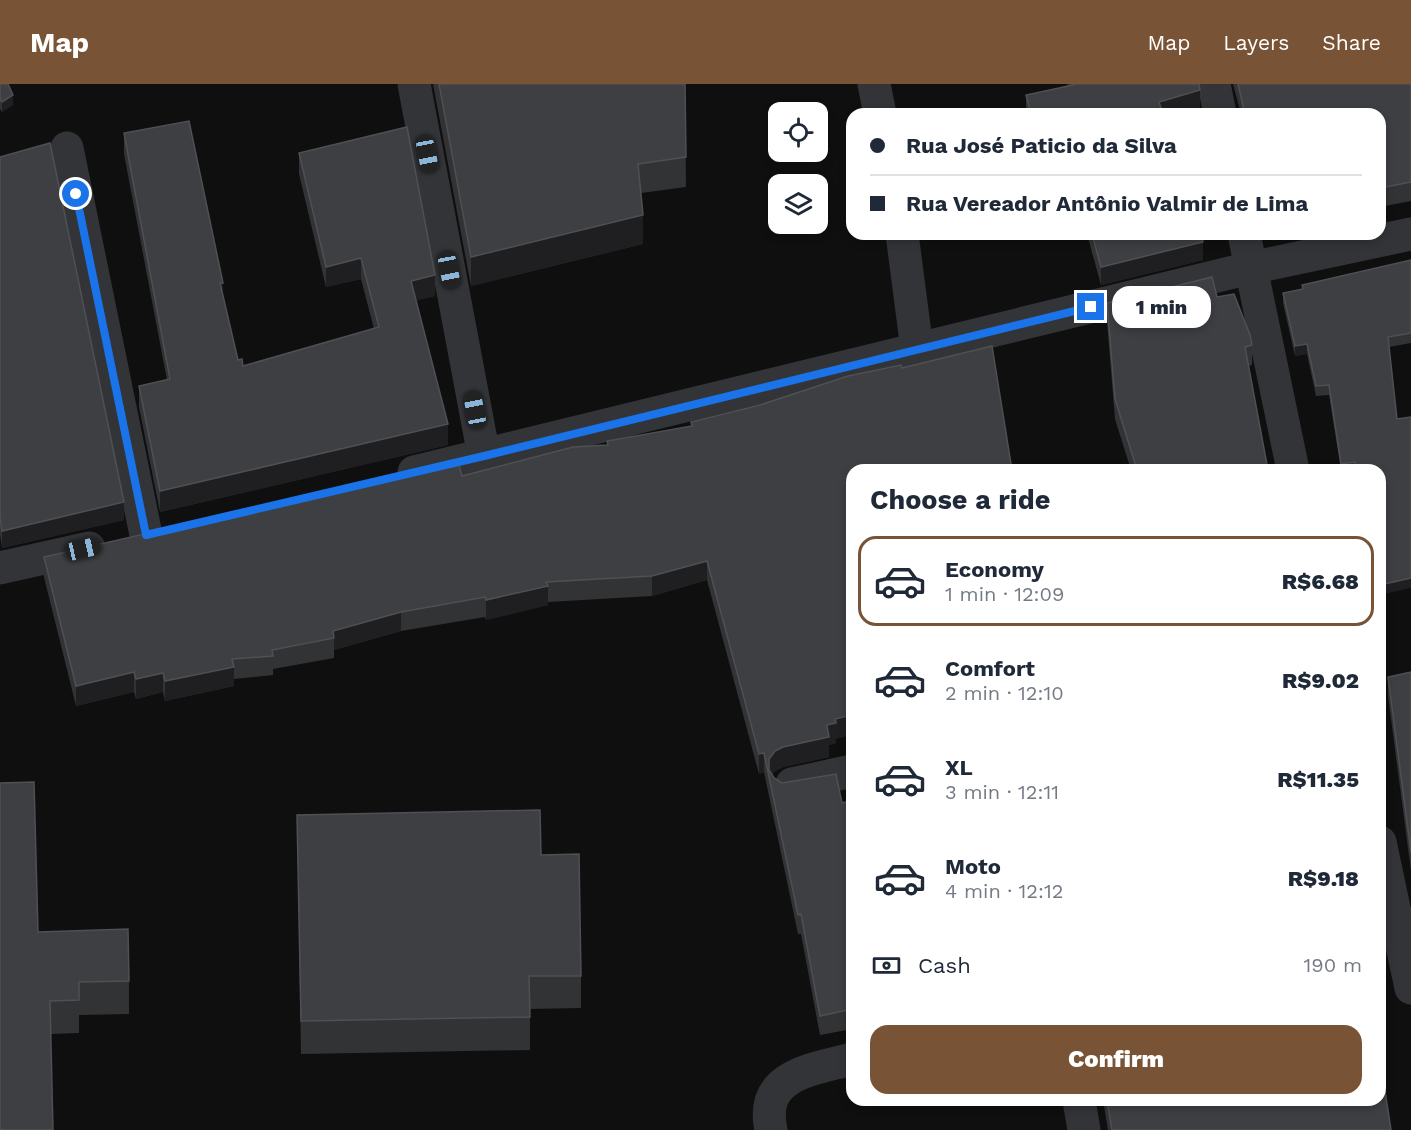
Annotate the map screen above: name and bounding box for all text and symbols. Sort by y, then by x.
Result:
text: Map [30,26,89,59]
text: Map [1147,30,1190,55]
text: Layers [1223,30,1289,55]
text: Share [1322,30,1381,55]
map controls [768,102,828,234]
button: locate [768,102,828,162]
text: Rua José Paticio da Silva [906,133,1177,158]
car [415,135,439,173]
button: layers [768,174,828,234]
route start [62,180,89,207]
text: Rua Vereador Antônio Valmir de Lima [906,191,1308,216]
car [437,251,461,289]
callout: 1 min [1112,286,1211,328]
route end [1077,293,1104,320]
text: 1 min [1136,295,1187,319]
car [463,391,487,429]
text: Choose a ride [870,484,1050,516]
car [63,536,103,562]
icon: car [873,554,927,608]
text: Economy [945,557,1044,582]
text: R$6.68 [1282,569,1359,594]
text: 1 min · 12:09 [945,582,1064,606]
icon: car [873,653,927,707]
text: Comfort [945,656,1035,681]
text: R$9.02 [1282,668,1359,693]
text: 2 min · 12:10 [945,681,1064,705]
icon: car [873,752,927,806]
text: XL [945,755,973,780]
text: R$11.35 [1277,767,1359,792]
text: 3 min · 12:11 [945,780,1059,804]
icon: car [873,851,927,905]
text: Moto [945,854,1001,879]
text: R$9.18 [1288,866,1359,891]
text: 4 min · 12:12 [945,879,1063,903]
icon: cash [870,949,903,982]
text: Cash [918,953,971,978]
text: 190 m [1304,953,1362,977]
button: Confirm [870,1025,1362,1094]

